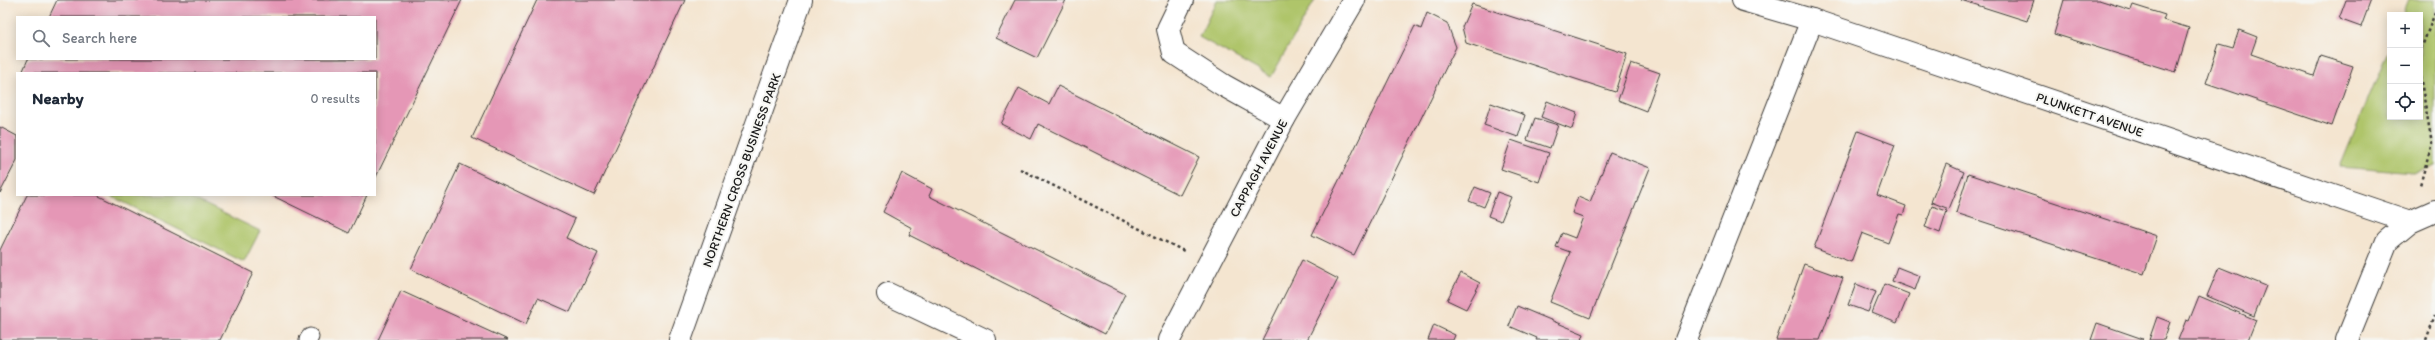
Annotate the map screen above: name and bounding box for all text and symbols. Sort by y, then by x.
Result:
map controls [2387,12,2423,120]
button: + [2387,12,2423,48]
search box [16,16,376,60]
icon: search [30,27,52,49]
text: Search here [62,29,137,47]
button: − [2387,48,2423,84]
street label: NORTHERN CROSS BUSINESS PARK [699,70,784,269]
button: locate [2387,84,2423,120]
text: Nearby [32,88,84,108]
street label: PLUNKETT AVENUE [2034,89,2145,140]
text: 0 results [310,91,360,106]
street label: CAPPAGH AVENUE [1226,117,1291,220]

